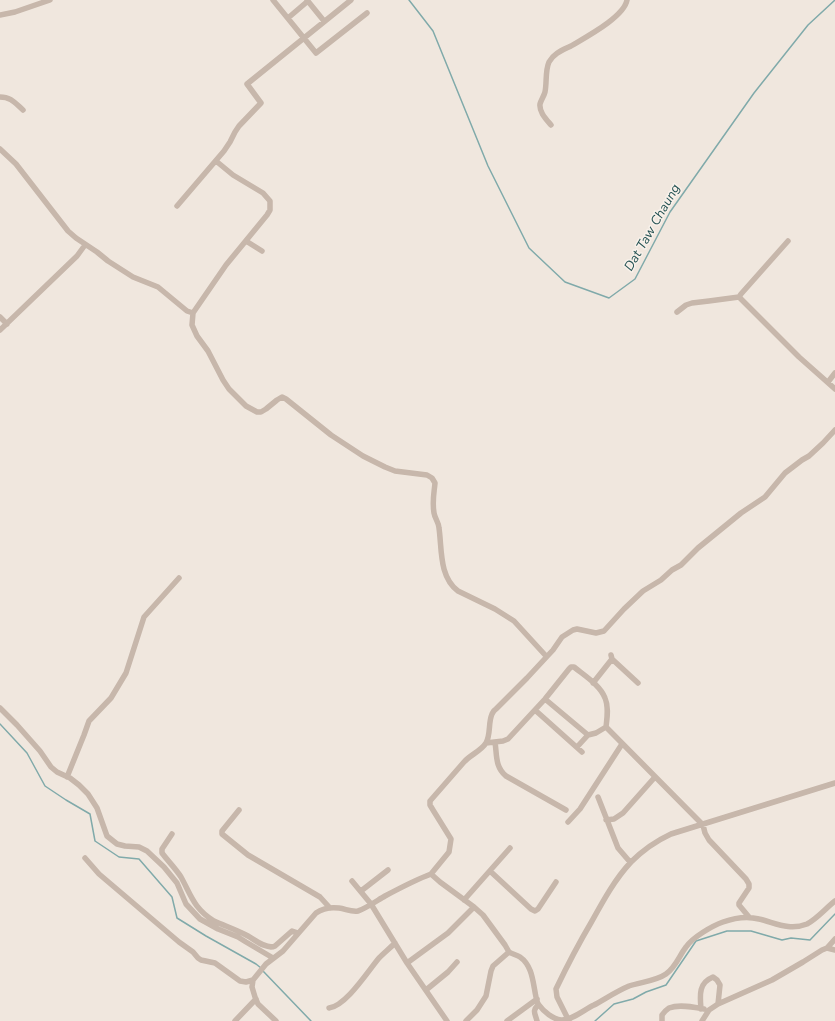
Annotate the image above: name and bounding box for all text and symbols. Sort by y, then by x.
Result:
water label: Dat Taw Chaung [622,182,684,274]

